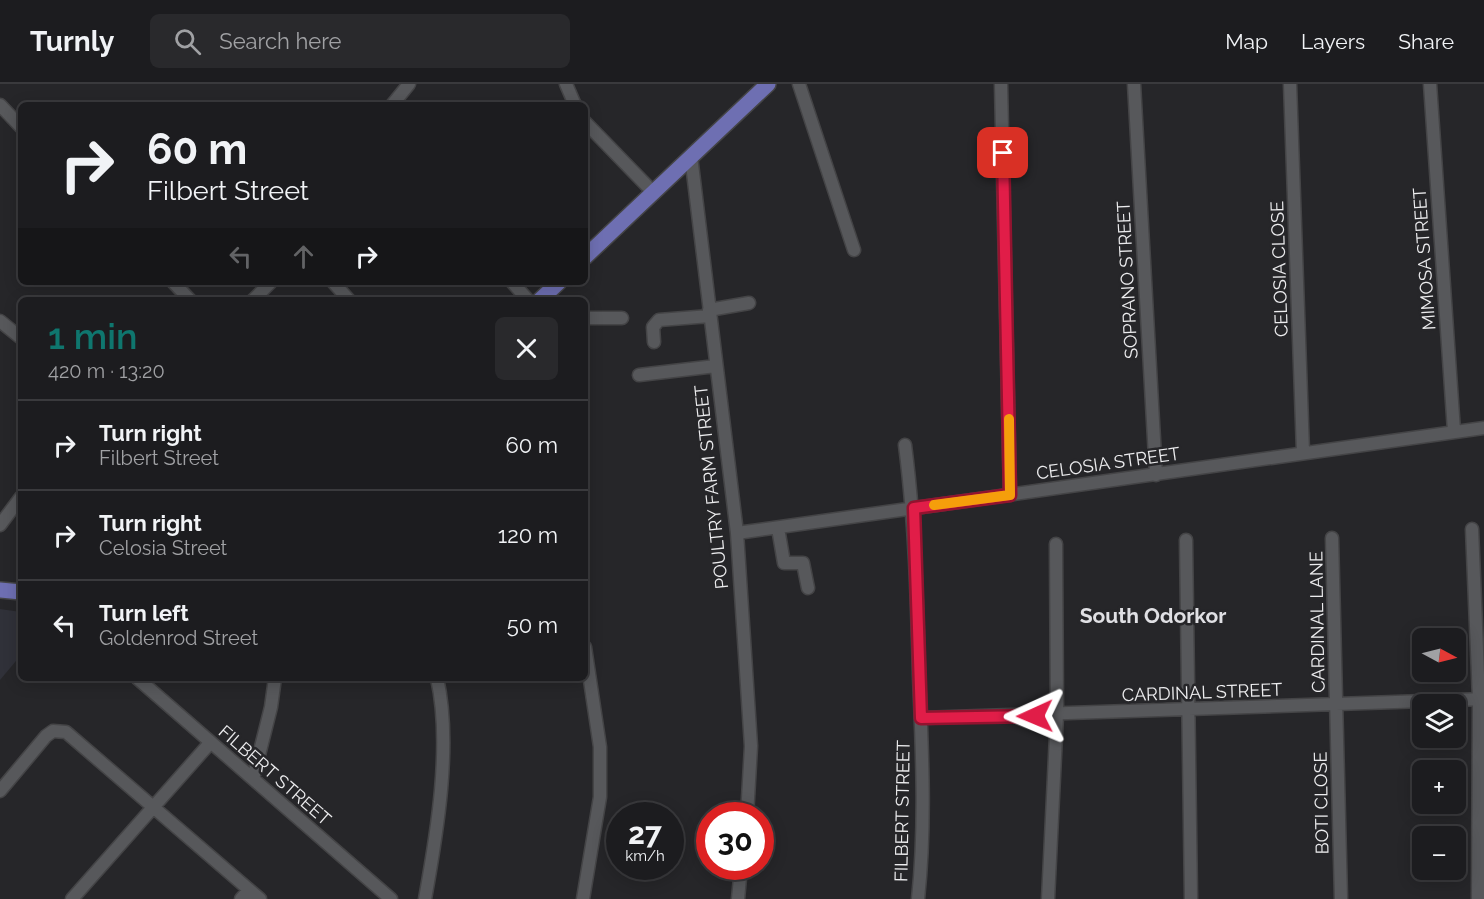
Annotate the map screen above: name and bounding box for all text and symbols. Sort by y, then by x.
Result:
search box [150,14,570,68]
text: Turnly [30,25,114,58]
icon: search [171,25,204,58]
text: Search here [219,28,341,54]
text: Map [1225,29,1268,54]
text: Layers [1301,29,1365,54]
text: Share [1398,29,1454,54]
text: 60 m [147,125,247,174]
icon: right [48,126,126,204]
pin [977,127,1028,178]
icon: arrive [986,136,1019,169]
text: Filbert Street [147,175,309,206]
street label: MIMOSA STREET [1409,187,1439,331]
street label: SOPRANO STREET [1112,201,1142,359]
street label: CELOSIA CLOSE [1266,201,1292,337]
icon: left [224,240,257,273]
icon: ahead [287,240,320,273]
icon: right [350,240,383,273]
text: 1 min [48,315,137,357]
button: close [495,317,558,380]
text: 420 m · 13:20 [48,359,165,383]
street label: POULTRY FARM STREET [690,384,732,590]
text: Turn right [99,420,202,446]
icon: right [48,429,81,462]
text: 60 m [505,432,558,458]
street label: CELOSIA STREET [1035,443,1181,483]
text: Filbert Street [99,446,219,470]
text: Turn right [99,510,202,536]
icon: right [48,519,81,552]
text: 120 m [498,522,558,548]
text: Celosia Street [99,536,227,560]
street label: CARDINAL LANE [1305,551,1329,693]
text: Turn left [99,600,189,626]
district label: South Odorkor [1080,603,1226,628]
icon: left [48,609,81,642]
text: 50 m [507,612,558,638]
text: Goldenrod Street [99,626,258,650]
north arrow [1412,628,1466,682]
map controls [1412,628,1466,880]
street label: CARDINAL STREET [1121,679,1283,705]
position arrow [1003,684,1067,748]
button: layers [1412,694,1466,748]
street label: FILBERT STREET [215,721,335,829]
street label: FILBERT STREET [890,740,914,882]
street label: BOTI CLOSE [1310,751,1332,855]
button: + [1412,760,1466,814]
speed limit sign: 30 [696,802,774,880]
text: 27 [628,816,662,851]
button: − [1412,826,1466,880]
text: km/h [625,847,665,865]

